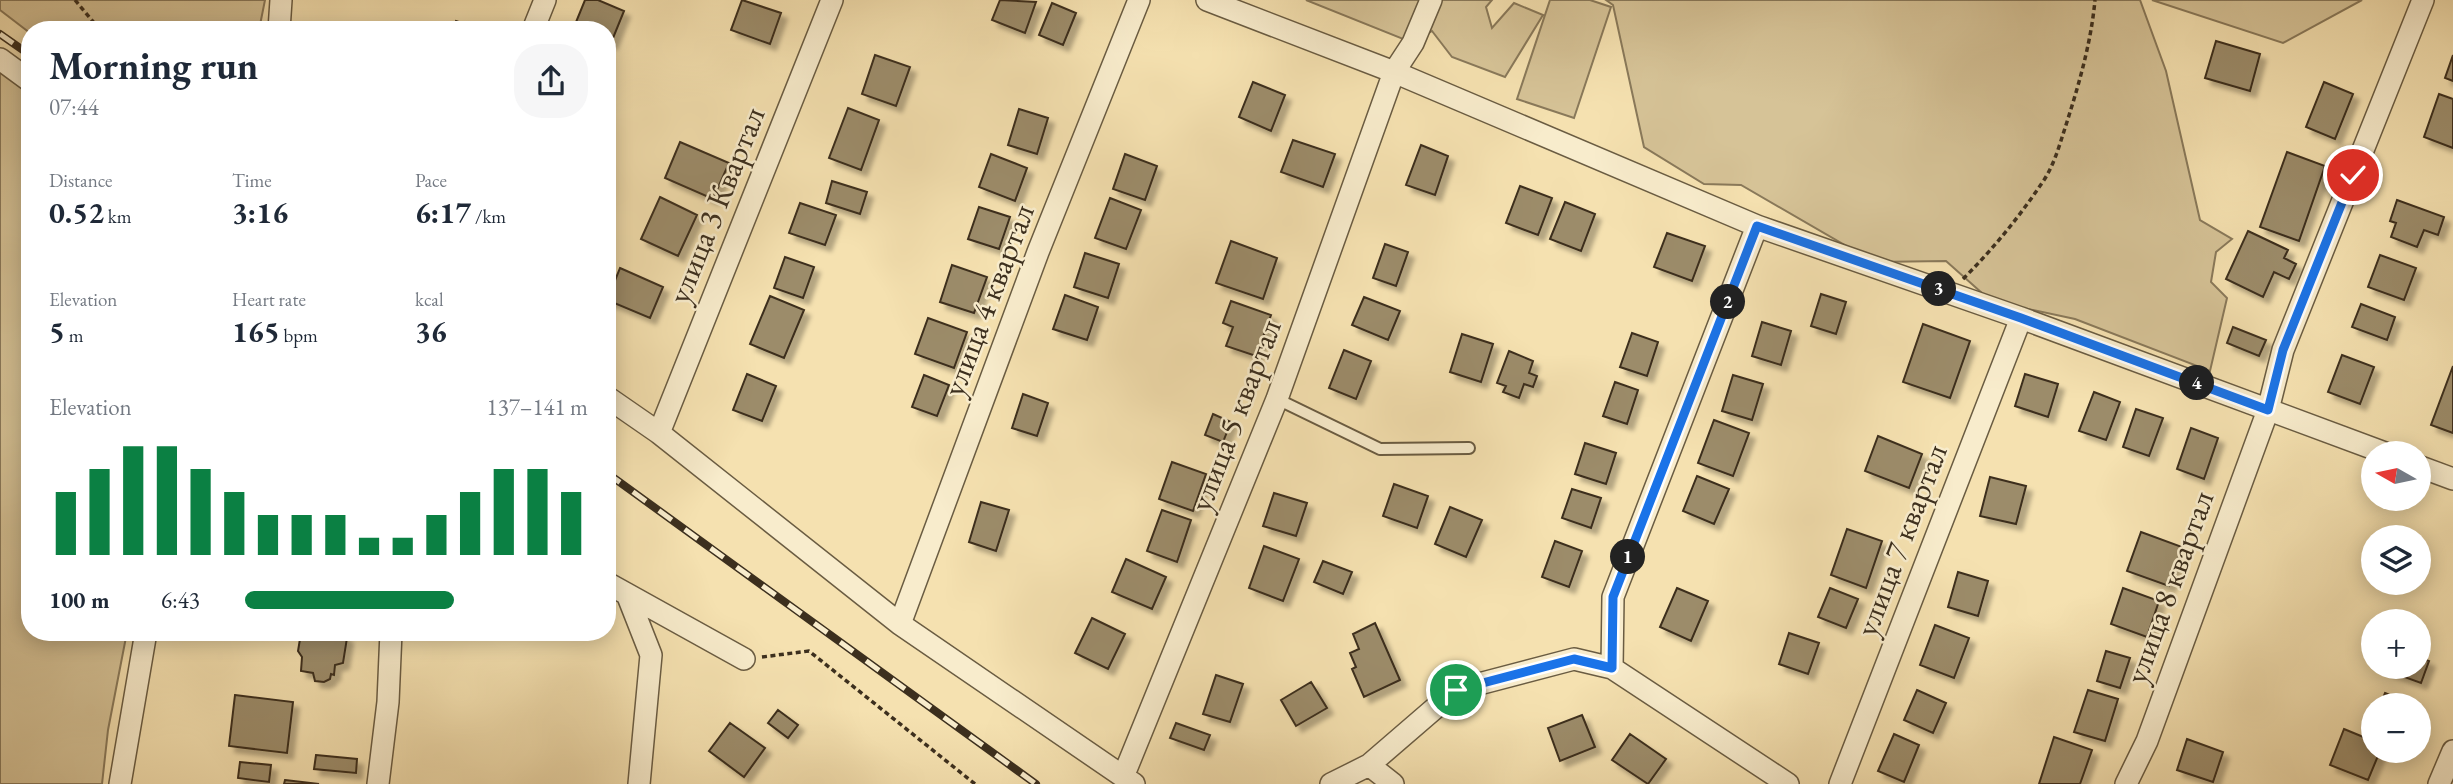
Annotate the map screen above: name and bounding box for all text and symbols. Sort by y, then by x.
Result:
text: Morning run [49,41,258,90]
button: share [514,44,588,118]
text: 07:44 [49,92,99,122]
street label: улица 3 Квартал [658,101,774,309]
pin [2323,145,2383,205]
icon: check [2334,156,2372,194]
text: Distance [49,168,112,193]
text: Time [232,168,272,193]
text: Pace [415,168,447,193]
text: 0.52 [49,193,104,232]
text: 3:16 [232,193,288,232]
text: 6:17 [415,193,471,232]
street label: улица 4 квартал [932,198,1044,402]
text: km [104,204,132,229]
text: /km [471,204,506,229]
pin: 3 [1922,272,1956,306]
text: 3 [1933,276,1944,301]
pin: 2 [1710,284,1746,320]
text: Elevation [49,287,117,312]
text: Heart rate [232,287,306,312]
text: kcal [415,287,444,312]
text: 2 [1722,289,1733,314]
text: 5 [49,312,65,351]
text: 165 [232,312,280,351]
text: 36 [415,312,447,351]
street label: улица 5 квартал [1179,313,1291,517]
text: m [65,323,83,348]
text: bpm [280,323,318,348]
pin: 4 [2180,366,2214,400]
text: 4 [2191,370,2202,395]
text: Elevation [49,392,132,422]
text: 137–141 m [487,392,588,422]
street label: улица 7 квартал [1845,438,1957,642]
north arrow [2361,441,2431,511]
map controls [2361,441,2431,763]
street label: улица 8 квартал [2115,485,2223,689]
button: layers [2361,525,2431,595]
pin: 1 [1610,540,1646,574]
text: 1 [1622,544,1633,569]
text: 100 m [49,585,110,615]
text: 6:43 [161,585,200,615]
button: + [2361,609,2431,679]
pin [1426,660,1486,720]
icon: arrive [1437,671,1475,709]
button: − [2361,693,2431,763]

